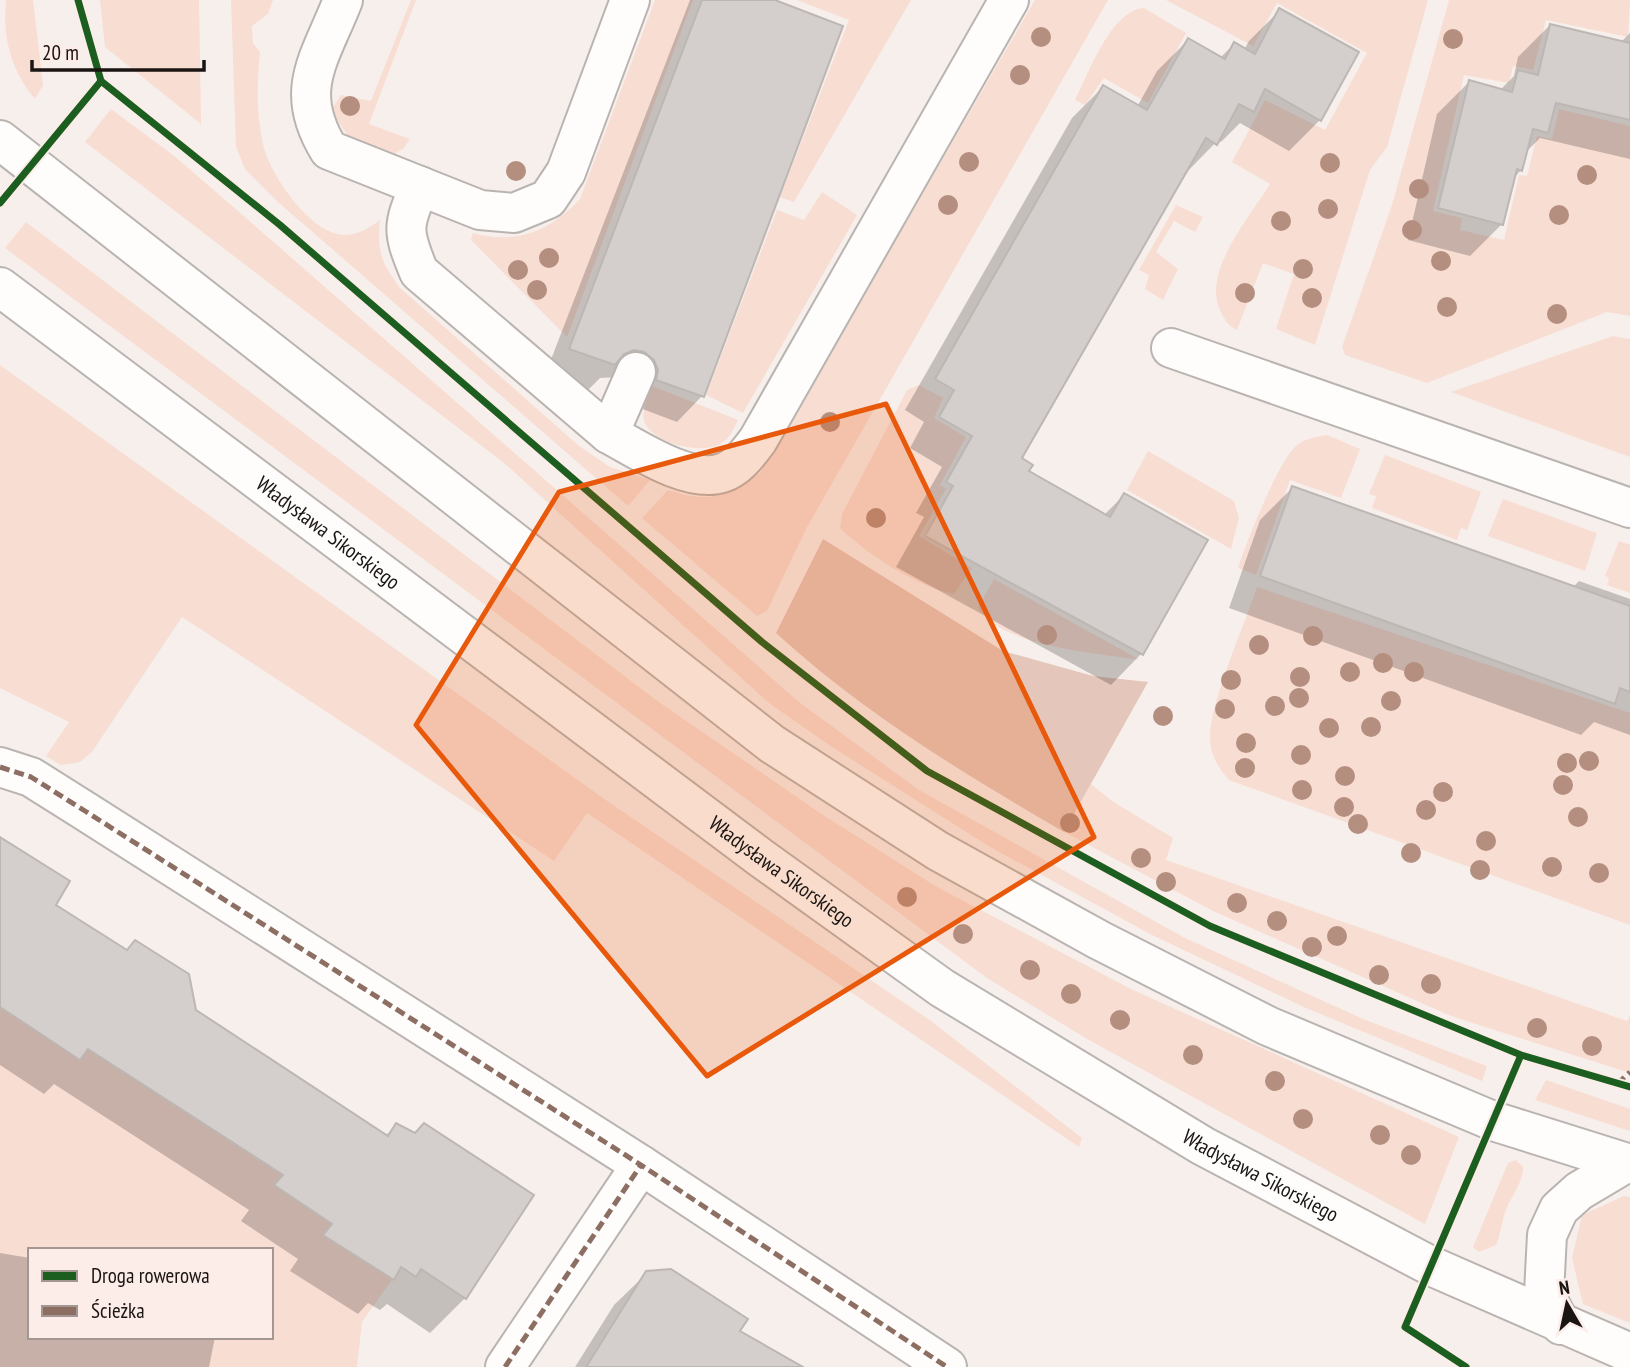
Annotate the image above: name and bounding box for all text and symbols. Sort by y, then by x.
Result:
scale bar [32,28,203,72]
text: 20 m [42,39,79,66]
street label: Władysława Sikorskiego [251,470,406,595]
street label: Władysława Sikorskiego [704,810,859,933]
street label: Władysława Sikorskiego [1178,1123,1343,1228]
legend [28,1248,273,1339]
text: Droga rowerowa [91,1262,210,1289]
north arrow [1532,1269,1602,1339]
text: N [1557,1275,1571,1300]
text: Ścieżka [91,1297,145,1324]

